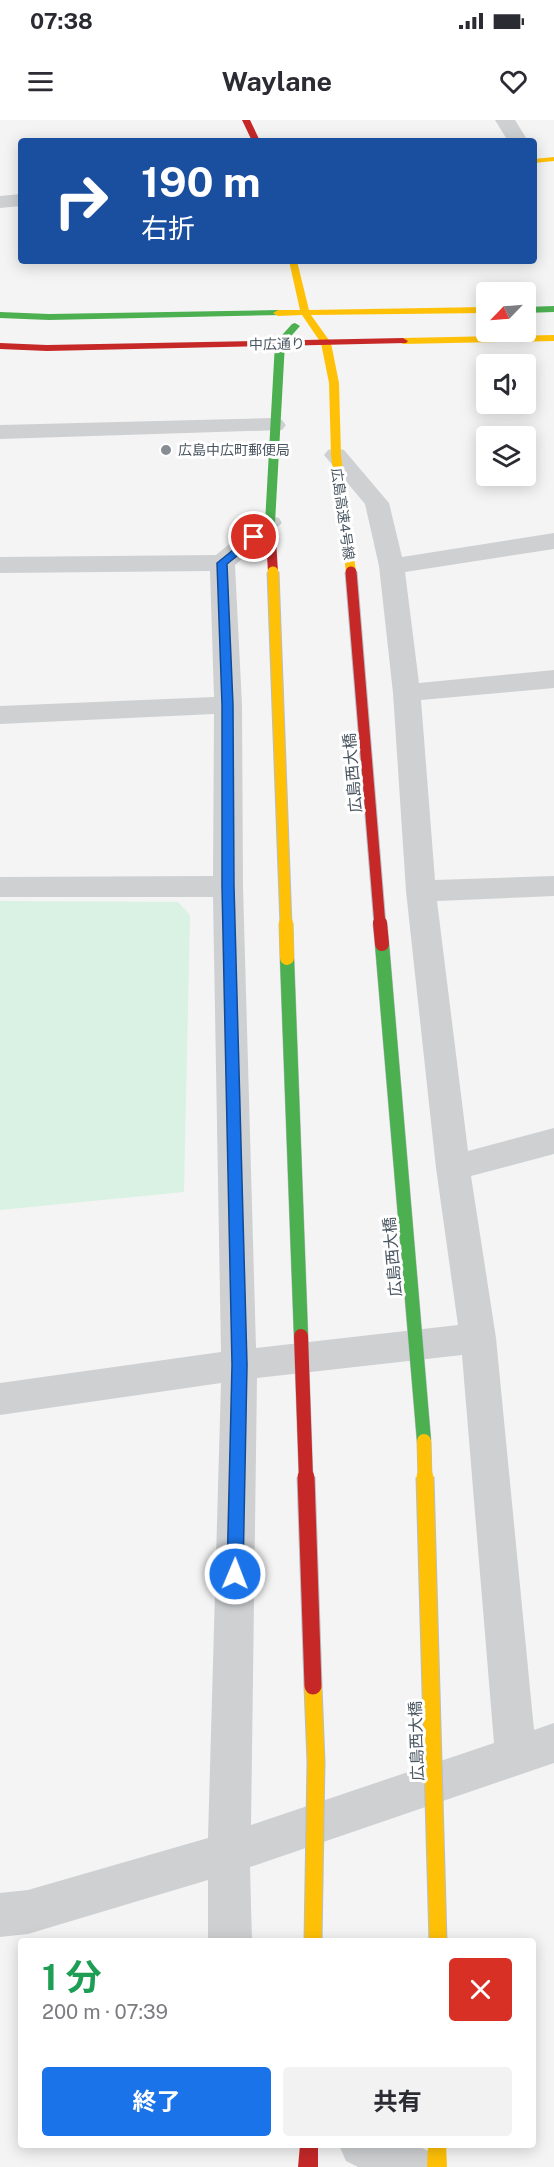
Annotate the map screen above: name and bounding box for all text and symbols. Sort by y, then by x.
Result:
text: 07:38 [30,8,93,34]
icon: menu [24,65,57,98]
text: Waylane [222,65,332,97]
icon: heart [497,65,530,98]
text: 190 m [141,157,261,206]
icon: right [42,162,120,240]
text: 右折 [141,212,195,244]
north arrow [476,282,536,342]
map controls [476,282,536,486]
street label: 中広通り [249,336,305,352]
button: sound [476,354,536,414]
button: layers [476,426,536,486]
place label: 広島中広町郵便局 [178,442,290,458]
marker: 広島中広町郵便局 [159,443,173,457]
street label: 広島高速4号線 [329,467,357,561]
pin [228,511,279,562]
icon: arrive [237,520,270,553]
street label: 広島西大橋 [340,732,365,814]
street label: 広島西大橋 [380,1216,405,1298]
position arrow [203,1542,267,1606]
street label: 広島西大橋 [406,1701,427,1781]
text: 1 分 [42,1956,102,1998]
button: close [449,1958,512,2021]
text: 200 m · 07:39 [42,2000,168,2024]
button: 終了 [42,2067,271,2136]
button: 共有 [283,2067,512,2136]

